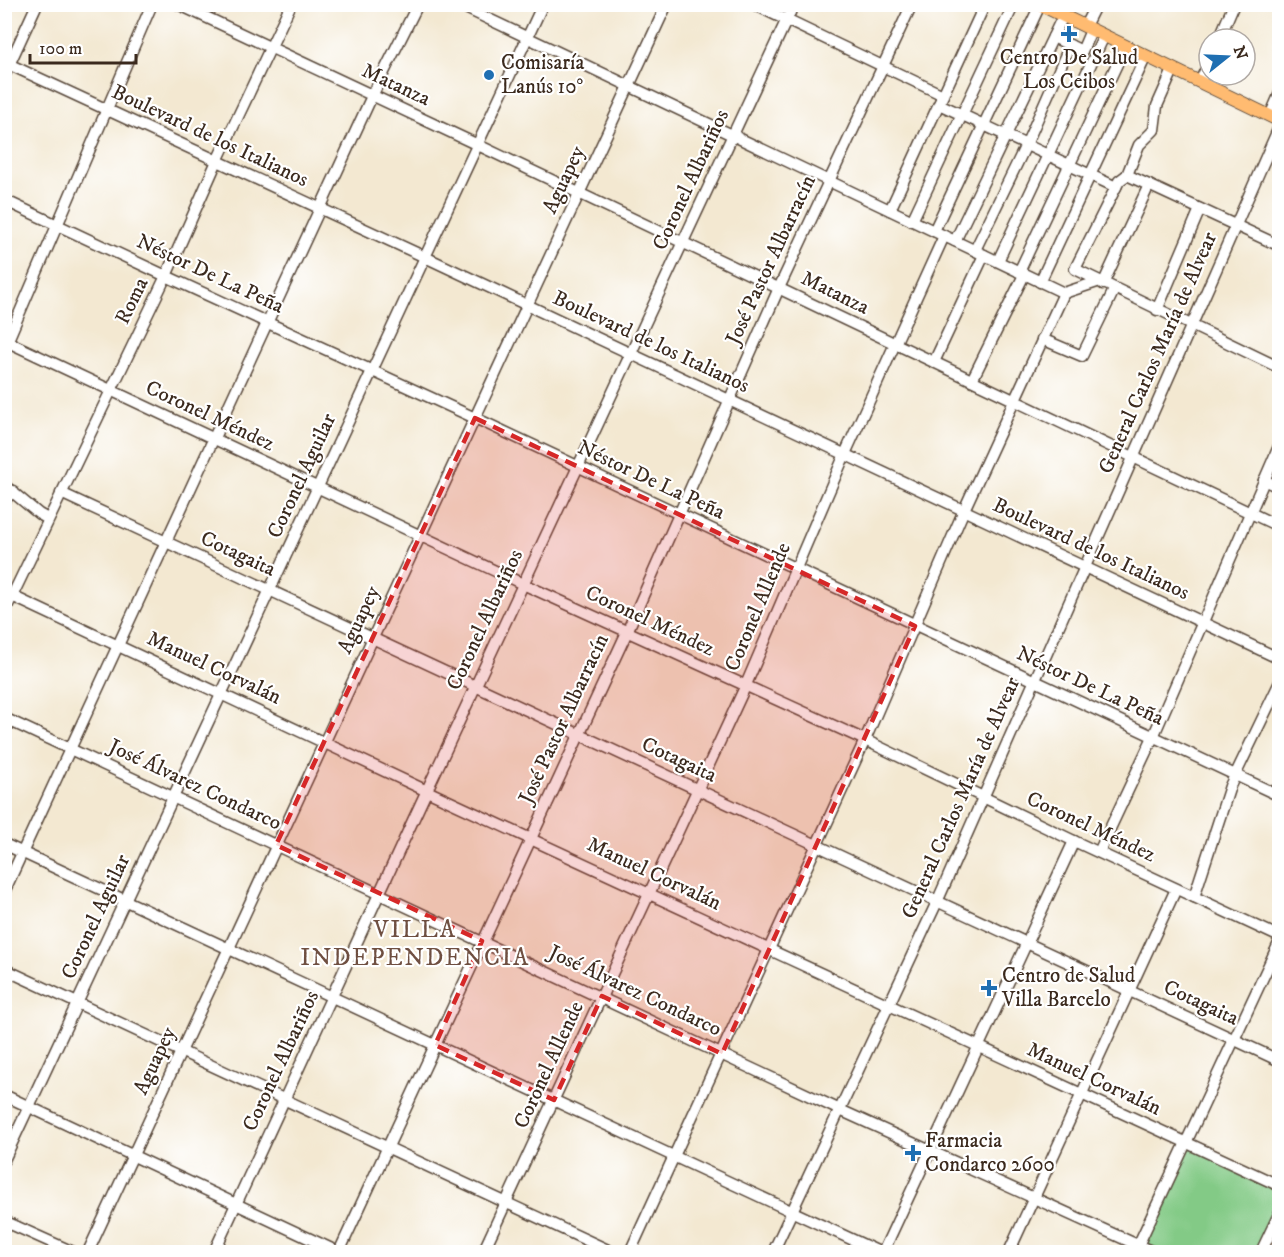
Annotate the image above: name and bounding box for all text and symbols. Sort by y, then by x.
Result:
marker: Centro De Salud Los Ceibos [1060,25,1078,43]
scale bar [30,27,136,65]
north arrow [1197,27,1257,87]
text: 100 m [39,38,82,60]
text: N [1229,43,1252,62]
place label: Centro De Salud Los Ceibos [1000,45,1139,95]
place label: Comisaría Lanús 10° [501,50,585,100]
street label: Matanza [358,58,435,112]
marker: Comisaría Lanús 10° [482,68,496,82]
street label: Boulevard de los Italianos [108,79,312,193]
street label: Coronel Albariños [647,105,735,255]
street label: Aguapey [537,141,591,218]
street label: José Pastor Albarracín [719,171,822,351]
street label: Néstor De La Peña [132,228,288,320]
street label: General Carlos María de Alvear [1093,228,1223,478]
street label: Matanza [797,265,873,321]
street label: Roma [110,273,154,329]
street label: Boulevard de los Italianos [549,285,753,399]
street label: Coronel Méndez [141,375,279,457]
street label: Coronel Aguilar [262,409,342,543]
street label: Néstor De La Peña [573,434,729,526]
street label: Boulevard de los Italianos [989,492,1193,606]
street label: Cotagaita [196,525,280,583]
street label: Coronel Allende [719,538,797,675]
street label: Coronel Albariños [441,545,529,695]
street label: Coronel Méndez [581,580,719,662]
street label: Aguapey [332,581,386,658]
street label: Manuel Corvalán [143,626,285,710]
street label: José Pastor Albarracín [512,630,615,810]
street label: Néstor De La Peña [1012,640,1168,732]
street label: General Carlos María de Alvear [896,673,1026,923]
street label: José Álvarez Condarco [103,731,286,836]
street label: Cotagaita [637,731,721,789]
street label: Coronel Méndez [1022,786,1160,868]
street label: Manuel Corvalán [583,832,725,916]
street label: Coronel Aguilar [56,850,136,984]
district label: VILLA INDEPENDENCIA [300,915,530,973]
street label: José Álvarez Condarco [543,937,726,1042]
place label: Centro de Salud Villa Barcelo [1001,963,1136,1013]
street label: Cotagaita [1159,974,1243,1032]
marker: Centro de Salud Villa Barcelo [980,979,998,997]
street label: Coronel Albariños [237,986,325,1136]
street label: Coronel Allende [508,997,590,1133]
street label: Aguapey [128,1022,182,1099]
street label: Manuel Corvalán [1023,1037,1165,1121]
place label: Farmacia Condarco 2600 [925,1128,1055,1178]
marker: Farmacia Condarco 2600 [906,1146,920,1160]

